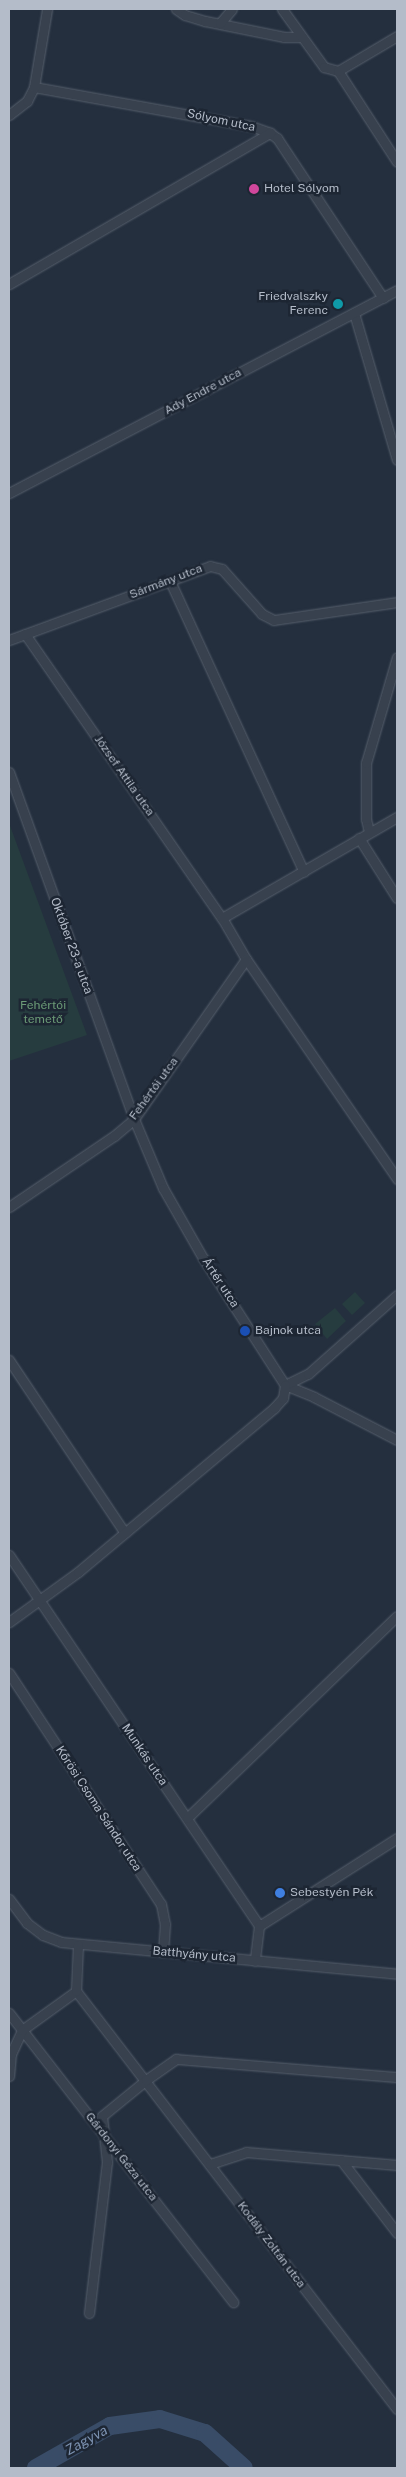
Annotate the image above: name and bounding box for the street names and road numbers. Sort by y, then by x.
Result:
street label: Sólyom utca [186,107,256,135]
street label: Ady Endre utca [162,366,244,418]
street label: Sármány utca [128,561,204,603]
street label: József Attila utca [91,733,157,819]
street label: Október 23-a utca [47,896,95,996]
street label: Fehértói utca [127,1055,181,1123]
street label: Ártér utca [199,1255,241,1311]
street label: Munkás utca [118,1721,170,1789]
street label: Kőrösi Csoma Sándor utca [52,1744,144,1874]
street label: Batthyány utca [152,1944,236,1966]
street label: Gárdonyi Géza utca [82,2110,160,2204]
street label: Kodály Zoltán utca [234,2199,308,2291]

